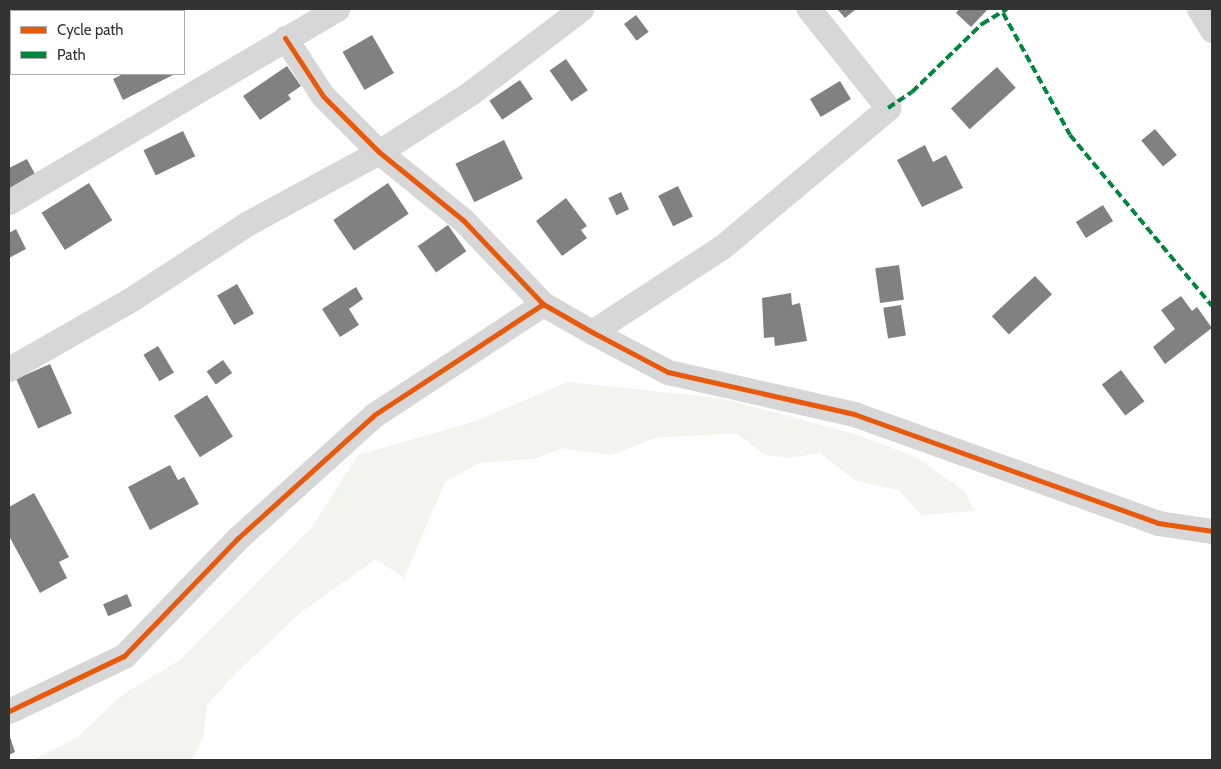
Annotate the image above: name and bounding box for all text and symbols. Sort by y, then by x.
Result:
legend [10,10,185,75]
text: Cycle path [57,21,123,39]
text: Path [57,46,86,64]

